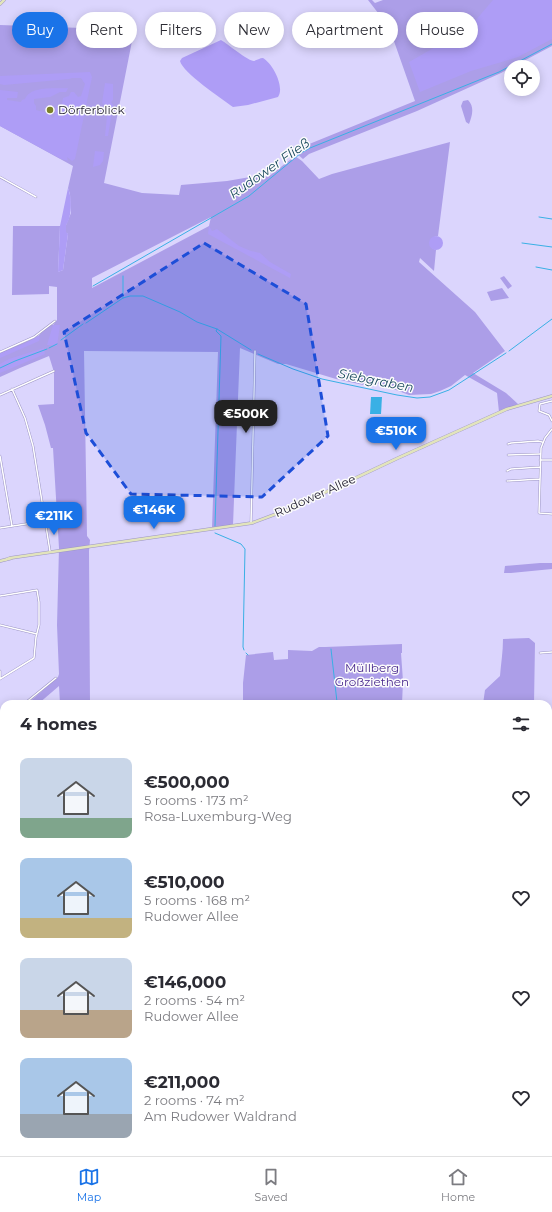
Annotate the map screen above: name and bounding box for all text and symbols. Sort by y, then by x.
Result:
chip: Buy [12,12,68,48]
chip: Rent [76,12,137,48]
chip: Filters [145,12,216,48]
chip: New [224,12,284,48]
chip: Apartment [292,12,398,48]
chip: House [406,12,478,48]
map controls [504,60,540,96]
button: locate [504,60,540,96]
place label: Dörferblick [58,102,125,117]
marker: Dörferblick [45,105,55,115]
water label: Rudower Fließ [226,134,313,202]
water label: Siebgraben [337,365,415,395]
pin: €500K [218,400,274,434]
text: €500K [223,405,269,421]
pin: €510K [368,417,424,451]
text: €510K [375,422,417,438]
street label: Rudower Allee [272,471,358,520]
pin: €146K [126,496,182,530]
text: €146K [133,501,175,517]
pin: €211K [26,502,82,536]
text: €211K [35,507,73,523]
park label: Müllberg Großziethen [335,660,409,689]
icon: filters [510,713,532,735]
text: 4 homes [20,714,97,734]
text: €500,000 [144,772,229,792]
icon: home [52,774,100,822]
icon: heart [510,787,532,809]
text: 5 rooms · 173 m² [144,792,249,808]
text: Rosa-Luxemburg-Weg [144,808,292,824]
text: €510,000 [144,872,225,892]
icon: home [52,874,100,922]
icon: heart [510,887,532,909]
text: 5 rooms · 168 m² [144,892,250,908]
text: Rudower Allee [144,908,239,924]
text: €146,000 [144,972,226,992]
icon: home [52,974,100,1022]
icon: heart [510,987,532,1009]
text: 2 rooms · 54 m² [144,992,245,1008]
text: Rudower Allee [144,1008,239,1024]
text: €211,000 [144,1072,220,1092]
icon: home [52,1074,100,1122]
icon: heart [510,1087,532,1109]
text: 2 rooms · 74 m² [144,1092,245,1108]
text: Am Rudower Waldrand [144,1108,297,1124]
tab: Map [77,1166,101,1204]
tab: Saved [255,1166,288,1204]
tab: Home [441,1166,475,1204]

